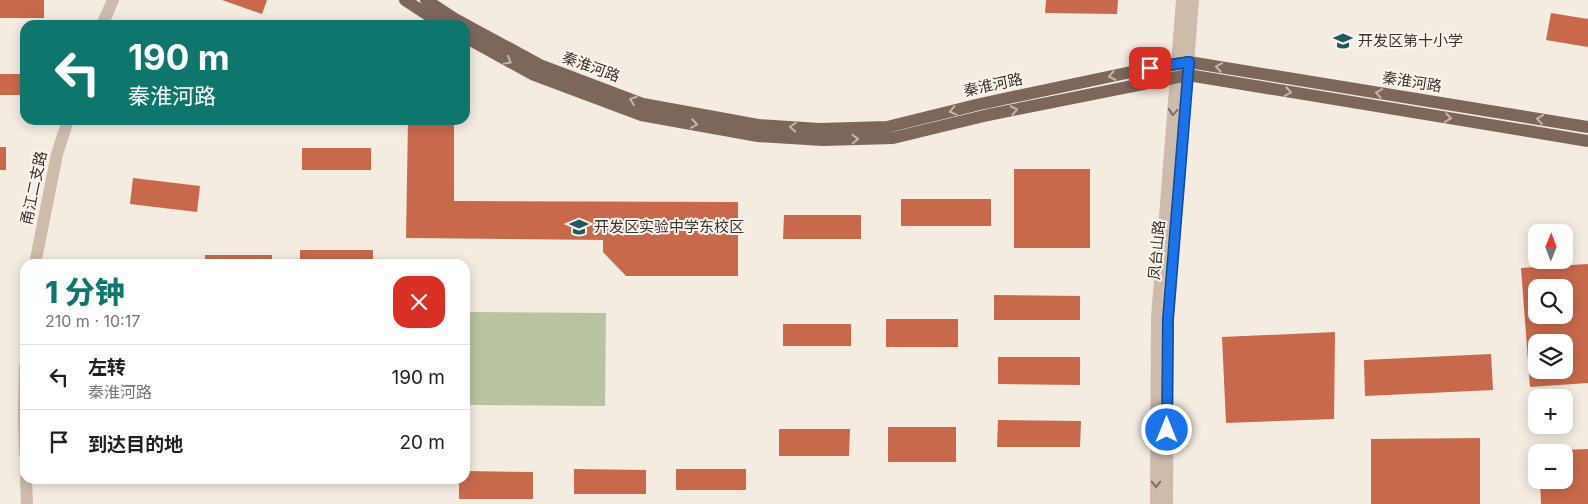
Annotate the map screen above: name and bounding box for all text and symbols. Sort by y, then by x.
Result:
school or university icon: 开发区第十小学 [1332,30,1354,52]
place label: 开发区第十小学 [1358,31,1463,50]
text: 190 m [128,36,230,78]
icon: left [45,40,110,105]
street label: 秦淮河路 [560,47,623,86]
pin [1129,47,1171,89]
icon: arrive [1136,54,1164,82]
one-way arrow [502,55,511,65]
one-way arrow [1215,63,1223,73]
street label: 秦淮河路 [1381,67,1443,96]
street label: 秦淮河路 [962,69,1024,100]
one-way arrow [1108,71,1117,81]
text: 秦淮河路 [128,83,216,109]
one-way arrow [1283,86,1292,96]
one-way arrow [1375,89,1384,99]
one-way arrow [629,96,638,106]
one-way arrow [949,105,958,116]
one-way arrow [1010,105,1019,116]
one-way arrow [1168,108,1179,116]
one-way arrow [1445,112,1453,123]
one-way arrow [1536,115,1544,125]
one-way arrow [689,119,698,129]
one-way arrow [789,122,797,133]
one-way arrow [851,134,859,145]
street label: 甬江二支路 [16,149,51,227]
school or university icon: 开发区实验中学东校区 [568,216,590,238]
place label: 开发区实验中学东校区 [594,217,744,236]
street label: 凤台山路 [1144,219,1169,281]
north arrow [1528,224,1572,269]
map controls [1528,224,1573,489]
text: 1 分钟 [45,274,125,310]
button: close [393,276,445,328]
button: search [1528,279,1573,324]
text: 210 m · 10:17 [45,311,140,331]
button: layers [1528,334,1573,379]
text: 左转 [88,356,126,379]
icon: left [45,363,73,391]
text: 190 m [392,366,445,389]
text: 秦淮河路 [88,382,152,402]
button: + [1528,389,1573,434]
position arrow [1140,403,1192,455]
icon: arrive [45,428,73,456]
text: 20 m [399,431,445,454]
text: 到达目的地 [88,433,183,456]
button: − [1528,444,1573,489]
one-way arrow [1151,480,1161,488]

